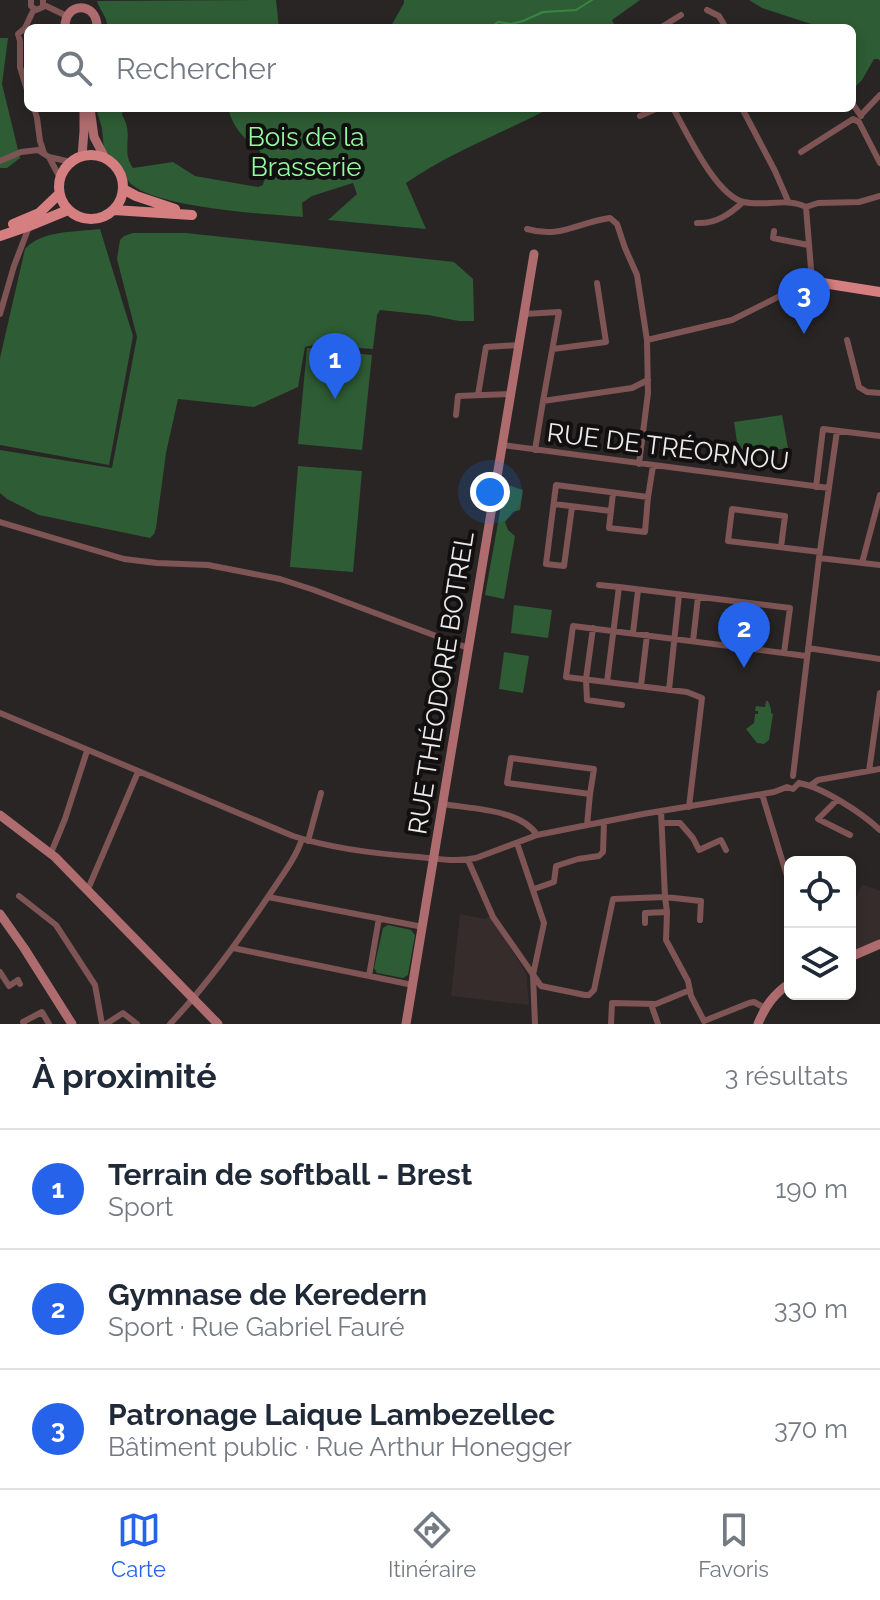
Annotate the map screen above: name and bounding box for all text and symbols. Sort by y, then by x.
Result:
search box [24,24,856,112]
icon: search [52,46,96,90]
text: Rechercher [116,51,276,86]
park label: Bois de la Brasserie [248,122,364,182]
pin: 3 [778,268,830,334]
pin: 1 [309,333,361,399]
street label: RUE DE TRÉORNOU [545,417,791,477]
your location [470,472,510,512]
street label: RUE THÉODORE BOTREL [402,530,480,836]
pin: 2 [718,602,770,668]
map controls [784,856,856,1000]
button: locate [784,856,856,928]
button: layers [784,928,856,1000]
text: À proximité [32,1056,217,1096]
text: 3 résultats [724,1061,848,1091]
text: Terrain de softball - Brest [108,1157,472,1192]
text: 1 [52,1174,64,1204]
text: 190 m [775,1174,848,1204]
text: Sport [108,1192,173,1222]
text: Gymnase de Keredern [108,1277,427,1312]
text: 2 [51,1294,65,1324]
text: 330 m [774,1294,848,1324]
text: Sport · Rue Gabriel Fauré [108,1312,404,1342]
text: Patronage Laique Lambezellec [108,1397,555,1432]
text: 3 [51,1414,65,1444]
text: 370 m [774,1414,848,1444]
text: Bâtiment public · Rue Arthur Honegger [108,1432,572,1462]
tab: Carte [111,1508,166,1582]
tab: Itinéraire [388,1508,476,1582]
tab: Favoris [698,1508,769,1582]

